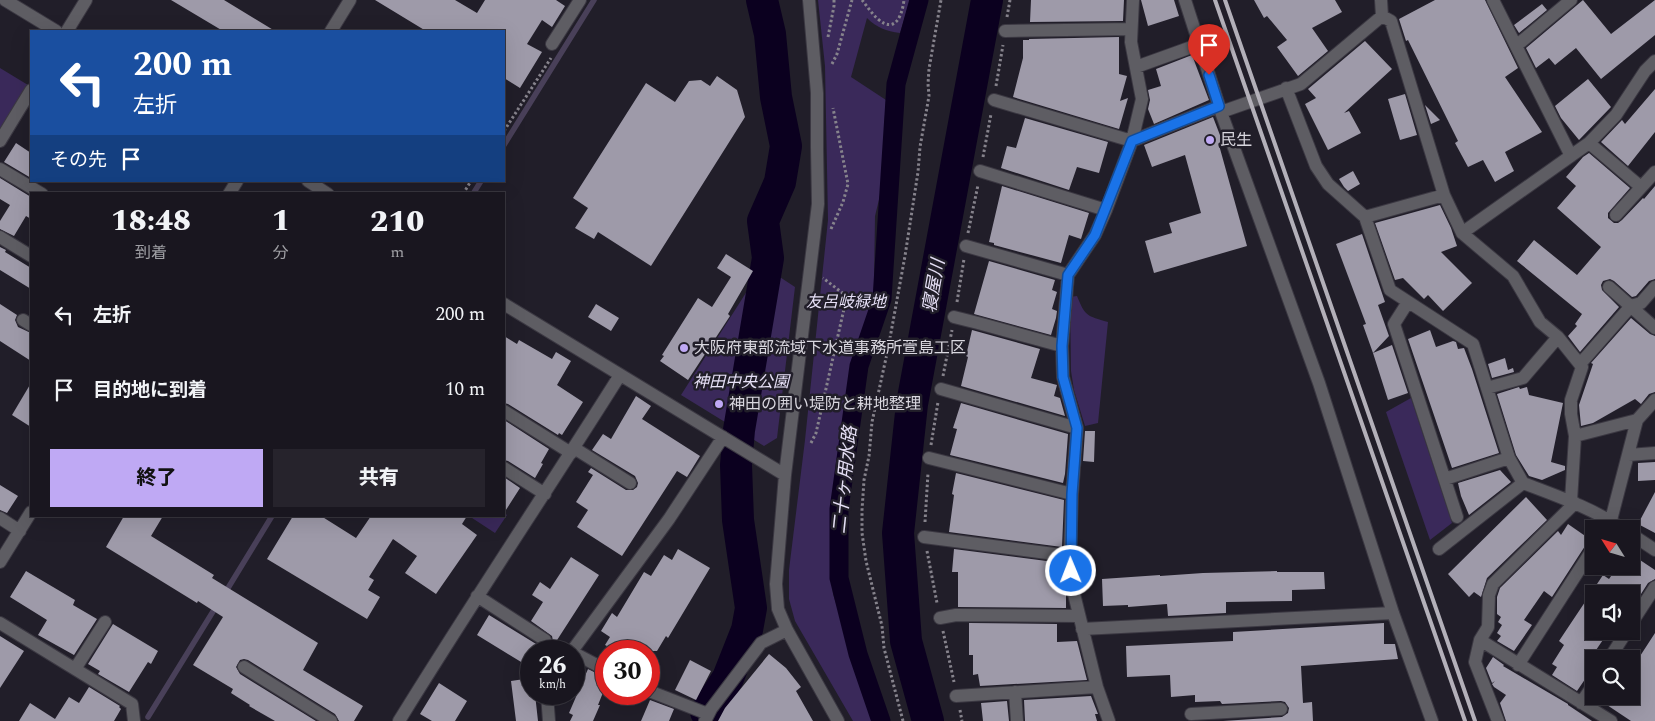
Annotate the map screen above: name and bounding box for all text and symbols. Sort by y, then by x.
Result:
pin [1188,24,1230,75]
icon: arrive [1195,31,1223,59]
text: 200 m [133,38,232,91]
icon: left [50,50,115,115]
text: 左折 [133,89,177,122]
place label: 民生 [1220,128,1252,152]
marker: 民生 [1204,134,1216,146]
icon: arrive [117,145,145,173]
text: その先 [50,146,107,175]
text: 18:48 [111,198,191,244]
text: 1 [272,198,290,244]
text: 210 [370,199,424,245]
text: m [390,240,404,264]
text: 到着 [135,241,167,265]
text: 分 [273,241,289,265]
water label: 寝屋川 [916,255,952,315]
park label: 友呂岐緑地 [806,290,888,314]
text: 200 m [435,300,485,329]
icon: left [50,301,78,329]
text: 左折 [93,301,131,330]
place label: 大阪府東部流域下水道事務所萱島工区 [694,336,966,360]
marker: 大阪府東部流域下水道事務所萱島工区 [678,342,690,354]
park label: 神田中央公園 [693,370,791,394]
text: 10 m [445,375,485,404]
icon: arrive [50,376,78,404]
text: 目的地に到着 [93,376,207,405]
place label: 神田の囲い堤防と耕地整理 [729,392,921,416]
marker: 神田の囲い堤防と耕地整理 [713,398,725,410]
water label: 二十ヶ用水路 [826,423,864,535]
button: 終了 [50,449,263,507]
button: 共有 [273,449,485,507]
north arrow [1585,520,1640,575]
map controls [1585,520,1640,705]
position arrow [1044,544,1096,596]
button: sound [1585,585,1640,640]
speed limit sign: 30 [595,640,660,705]
text: 26 [538,647,567,685]
button: search [1585,650,1640,705]
text: km/h [539,675,566,694]

